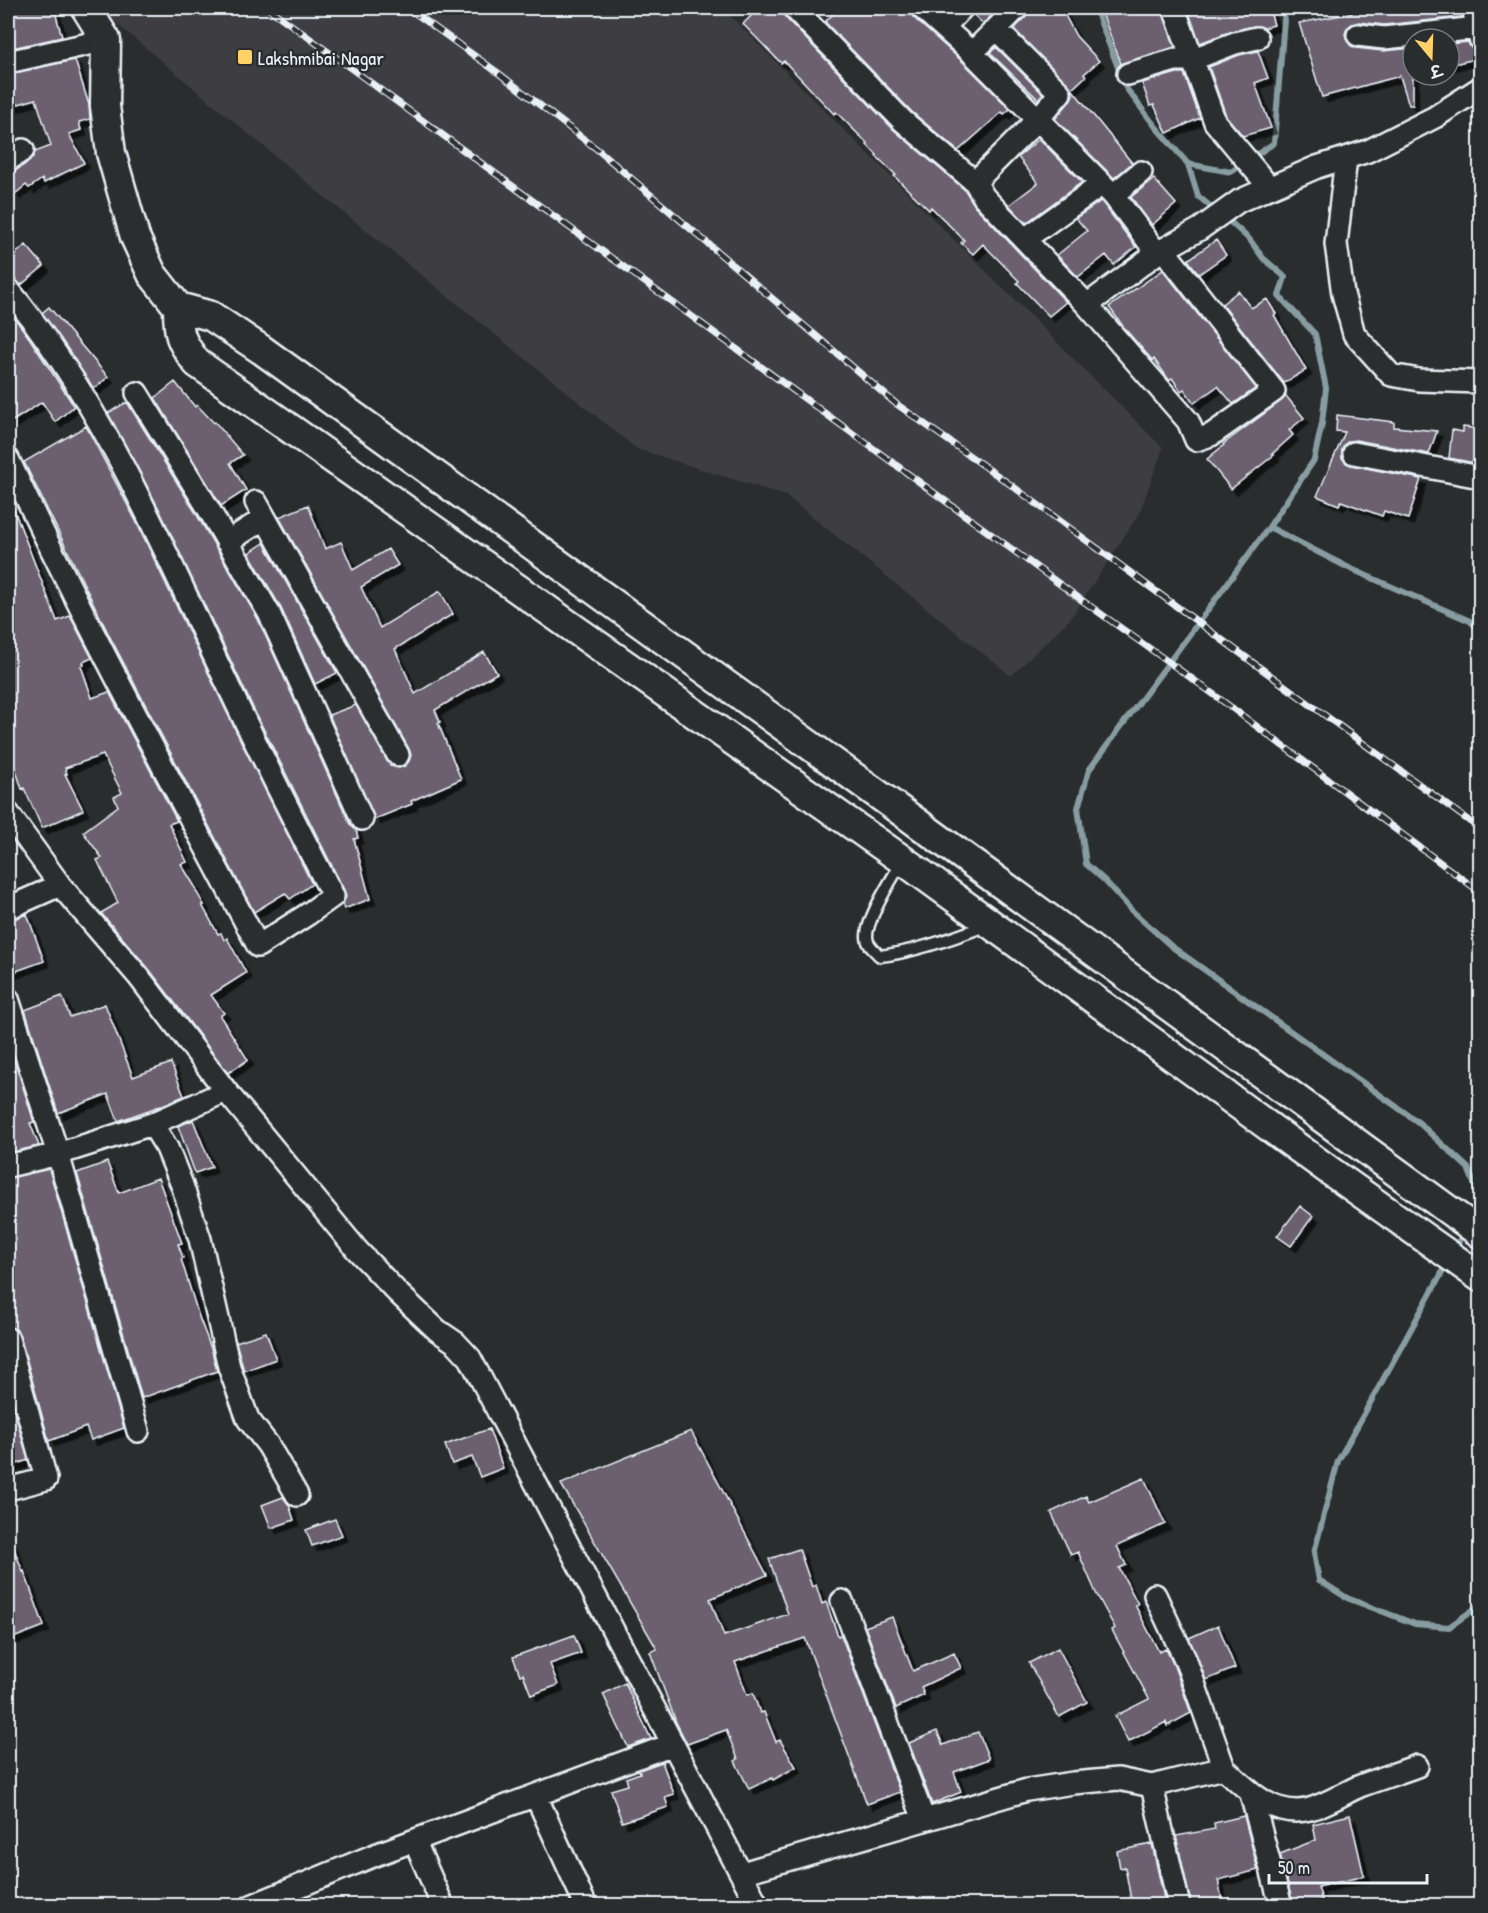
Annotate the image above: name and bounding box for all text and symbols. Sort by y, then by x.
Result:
north arrow [1401,27,1461,87]
place label: Lakshmibai Nagar [258,44,384,71]
marker: Lakshmibai Nagar [236,48,254,66]
text: उ [1426,58,1446,84]
scale bar [1269,1847,1426,1885]
text: 50 m [1278,1855,1310,1880]

